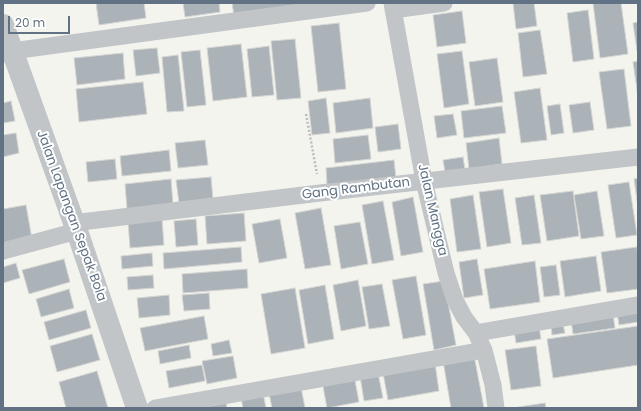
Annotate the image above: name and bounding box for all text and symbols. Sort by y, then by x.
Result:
scale bar [10,8,72,34]
text: 20 m [15,14,45,31]
street label: Jalan Lapangan Sepak Bola [33,128,109,304]
street label: Jalan Mangga [414,162,450,258]
street label: Gang Rambutan [301,175,411,203]

